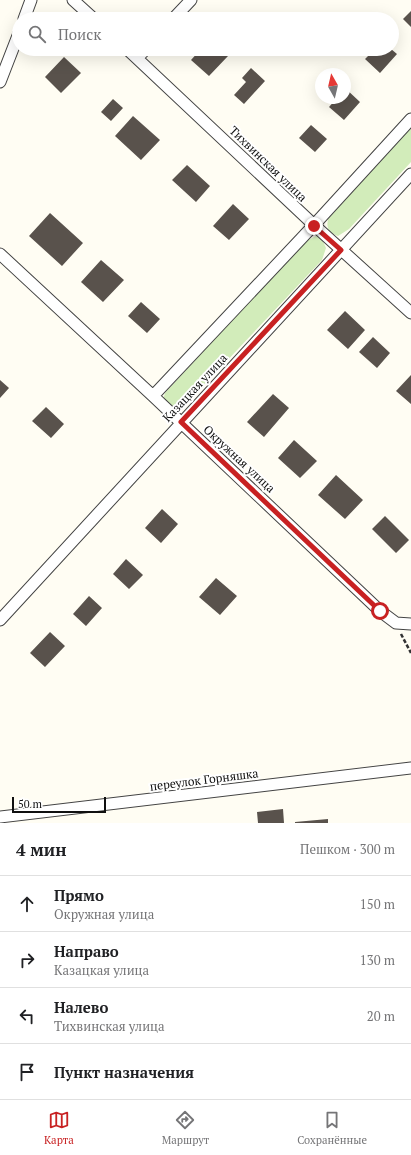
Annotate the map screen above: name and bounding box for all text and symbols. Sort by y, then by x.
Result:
search box [12,12,399,56]
icon: search [26,23,48,45]
text: Поиск [58,24,101,44]
north arrow [315,68,351,104]
street label: Тихвинская улица [226,123,310,205]
route end [305,217,323,235]
street label: Казацкая улица [159,350,230,425]
street label: Окружная улица [200,422,278,496]
route start [371,602,389,620]
street label: переулок Горняшка [149,765,259,794]
scale bar [12,795,106,814]
text: 50 m [18,797,42,811]
text: 4 мин [16,838,66,861]
text: Пешком · 300 m [300,840,395,858]
text: Прямо [54,885,104,905]
icon: ahead [16,893,38,915]
text: 150 m [360,895,395,913]
text: Окружная улица [54,905,154,923]
text: Направо [54,941,119,961]
icon: right [16,949,38,971]
text: 130 m [360,951,395,969]
text: Казацкая улица [54,961,149,979]
text: Налево [54,997,108,1017]
icon: left [16,1005,38,1027]
text: 20 m [367,1007,395,1025]
text: Тихвинская улица [54,1017,165,1035]
icon: arrive [16,1061,38,1083]
text: Пункт назначения [54,1062,194,1082]
tab: Карта [44,1109,74,1147]
tab: Маршрут [162,1109,209,1147]
tab: Сохранённые [297,1109,367,1147]

